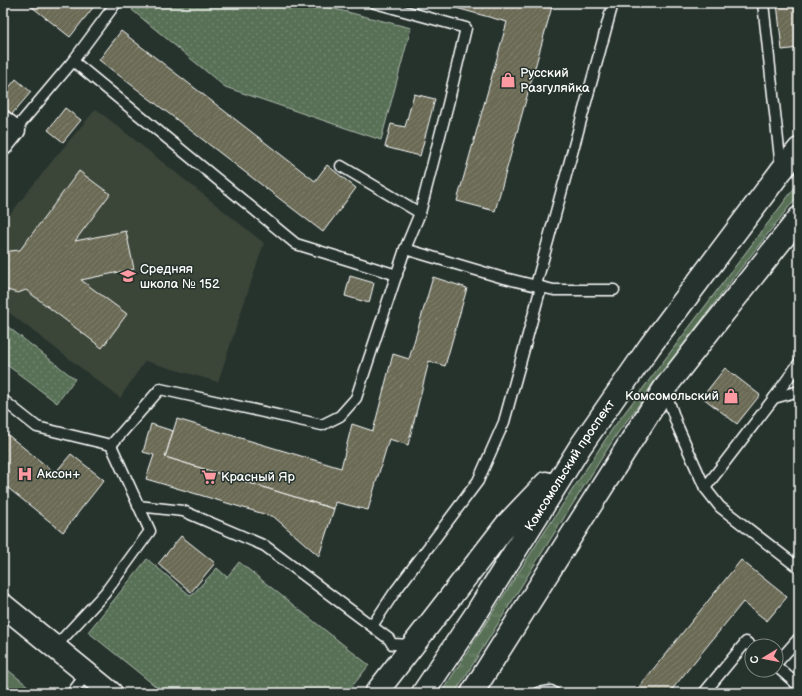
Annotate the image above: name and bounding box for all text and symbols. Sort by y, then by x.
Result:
place label: Русский Разгуляйка [520,65,590,96]
shop icon: Русский Разгуляйка [499,71,517,89]
place label: Средняя школа № 152 [140,261,220,292]
school or university icon: Средняя школа № 152 [119,267,137,285]
shop icon: Комсомольский [722,387,740,405]
place label: Комсомольский [625,388,719,404]
street label: Комсомольский проспект [522,397,618,534]
hospital icon: Аксон+ [16,465,34,483]
place label: Аксон+ [36,466,81,482]
supermarket icon: Красный Яр [200,468,218,486]
place label: Красный Яр [221,469,296,485]
north arrow [744,638,784,678]
text: С [748,654,762,665]

